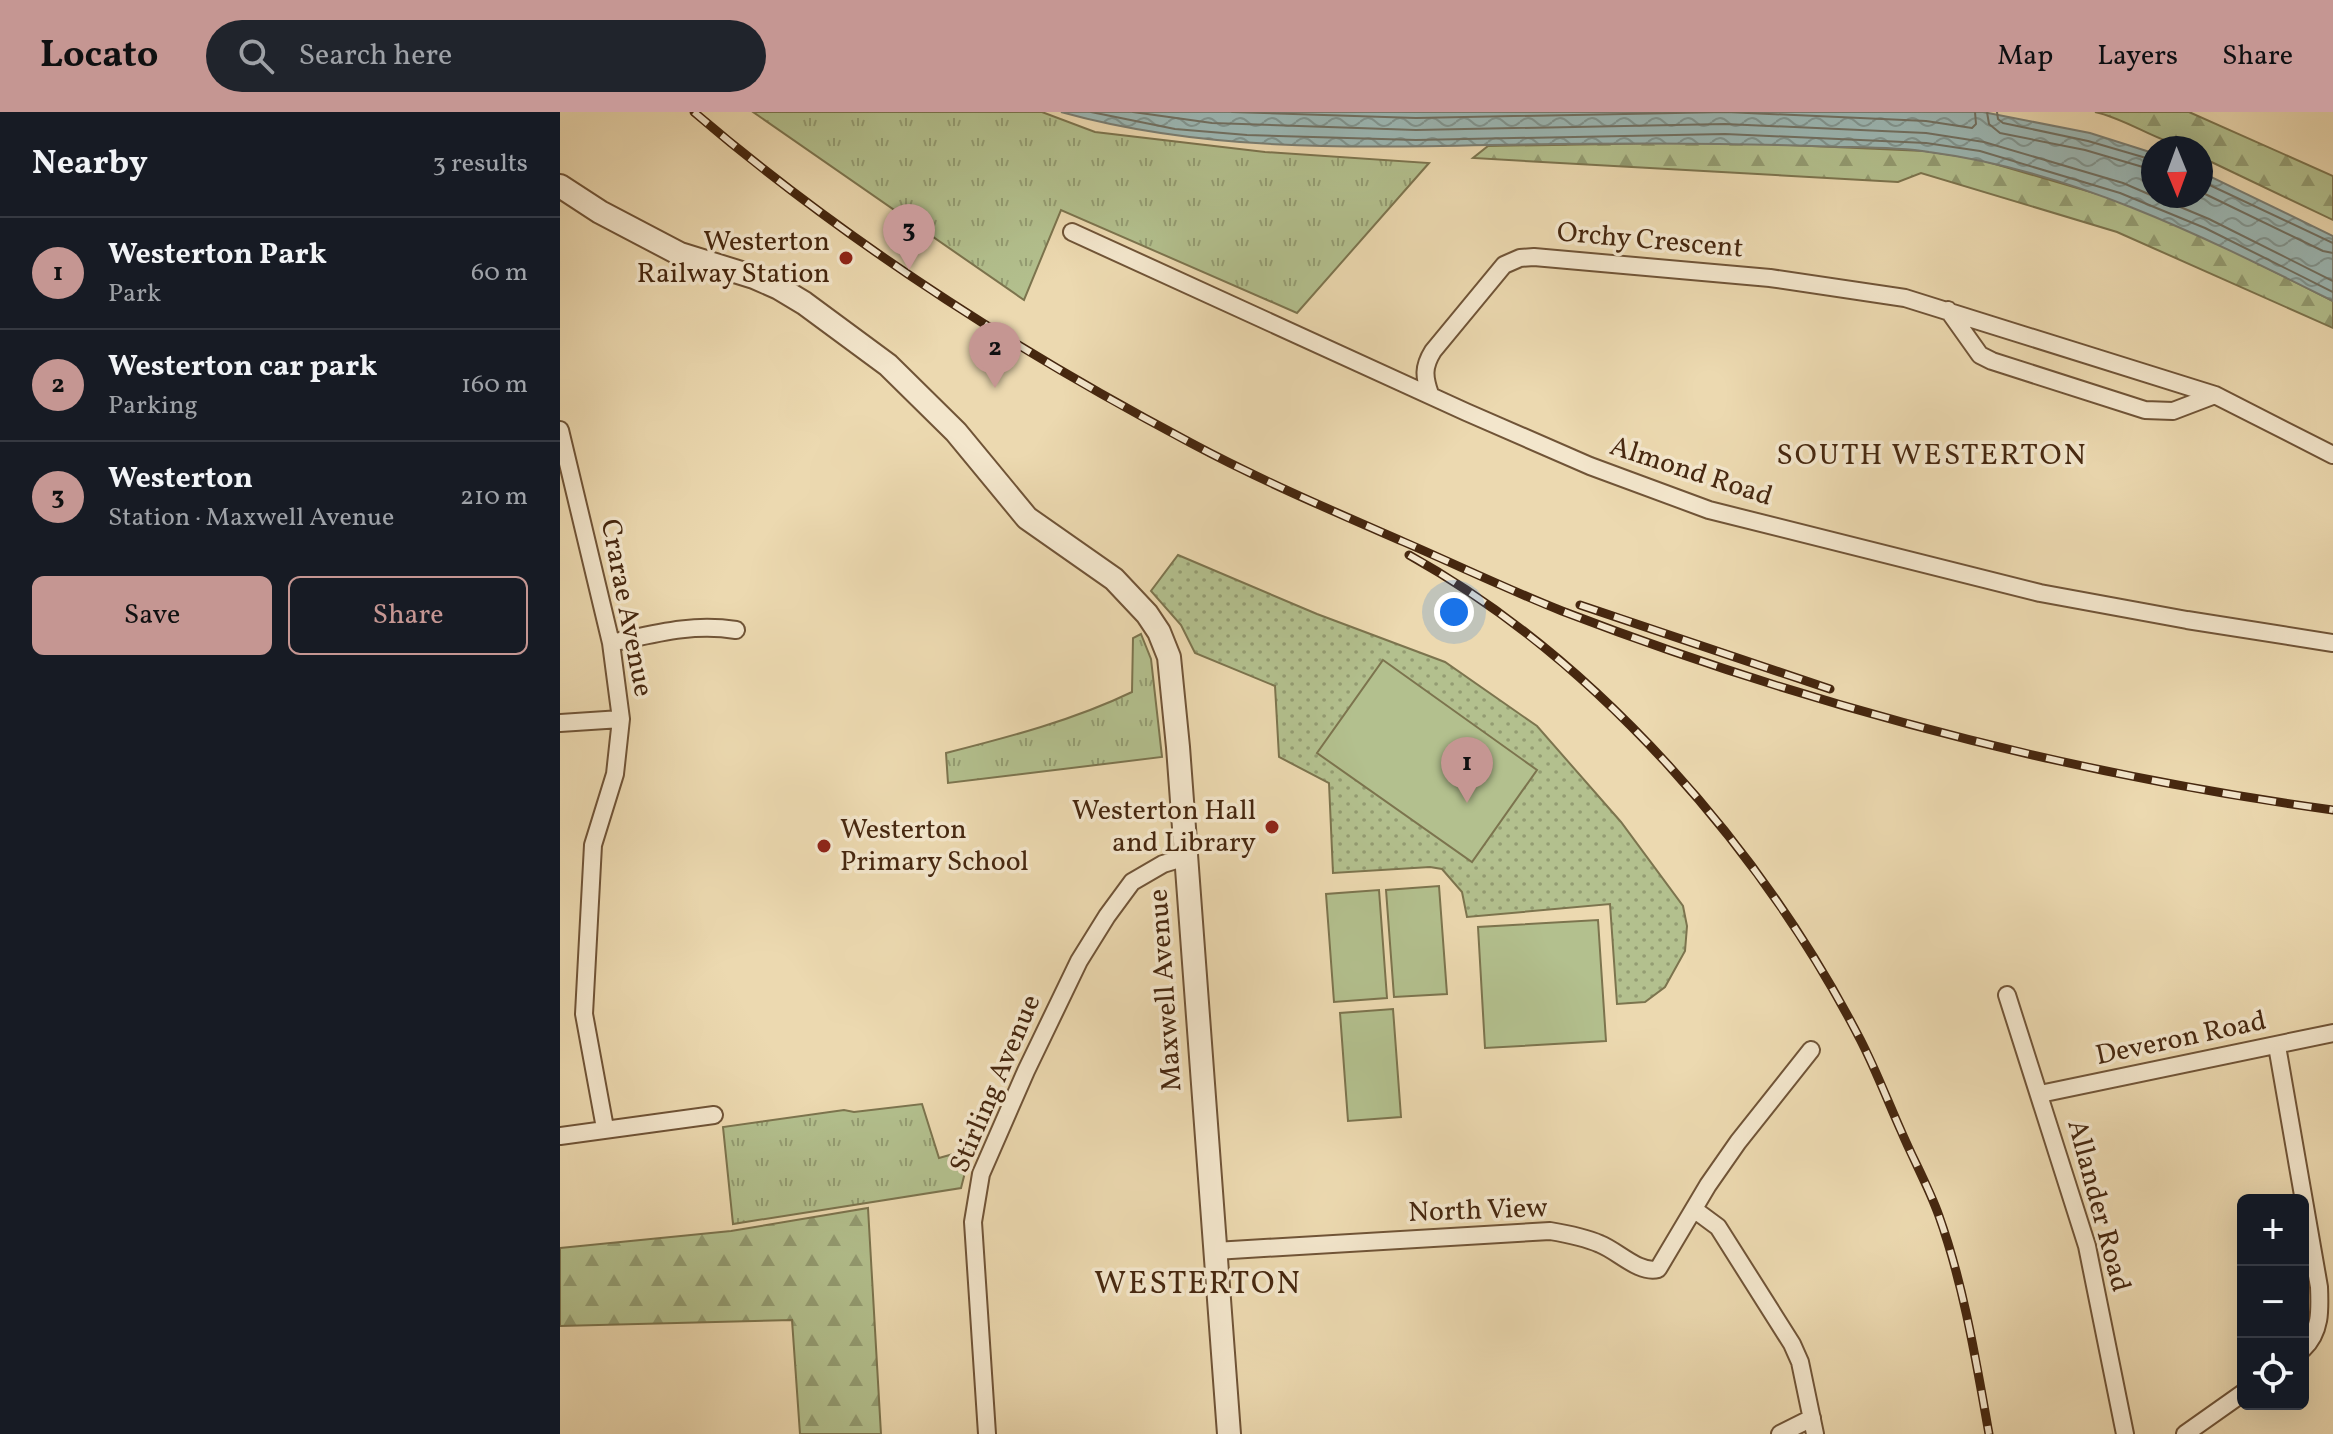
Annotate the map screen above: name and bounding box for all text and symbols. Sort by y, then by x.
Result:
search box [206,20,766,92]
text: Locato [40,30,158,83]
icon: search [234,34,278,78]
text: Search here [298,35,452,77]
text: Map [1997,37,2053,76]
text: Layers [2097,37,2178,76]
text: Share [2222,37,2293,76]
north arrow [2141,136,2213,208]
text: Nearby [32,141,148,188]
text: 3 results [432,146,528,182]
pin: 3 [883,204,935,270]
street label: Orchy Crescent [1555,213,1745,269]
place label: Westerton Railway Station [637,223,830,294]
text: Westerton Park [108,234,327,276]
marker: Westerton Railway Station [837,249,855,267]
text: 1 [53,255,63,291]
text: 60 m [471,255,528,291]
text: Park [108,276,161,312]
pin: 2 [969,322,1021,388]
text: Westerton car park [108,346,377,388]
text: 2 [51,367,65,403]
text: 160 m [461,367,528,403]
text: Parking [108,388,198,424]
street label: Almond Road [1605,427,1777,517]
district label: SOUTH WESTERTON [1776,435,2088,477]
text: Westerton [108,458,253,500]
text: 3 [51,479,65,515]
text: 210 m [460,479,528,515]
text: Station · Maxwell Avenue [108,500,394,536]
street label: Crarae Avenue [590,516,662,700]
button: Save [32,576,272,655]
button: Share [288,576,528,655]
your location [1434,592,1474,632]
pin: 1 [1441,737,1493,803]
place label: Westerton Hall and Library [1072,792,1256,863]
place label: Westerton Primary School [840,811,1029,882]
marker: Westerton Hall and Library [1263,818,1281,836]
marker: Westerton Primary School [815,837,833,855]
street label: Maxwell Avenue [1139,887,1193,1093]
street label: Stirling Avenue [941,989,1051,1179]
street label: Deveron Road [2092,1002,2270,1076]
street label: Allander Road [2056,1116,2140,1296]
street label: North View [1408,1189,1549,1233]
map controls [2237,1194,2309,1410]
button: + [2237,1194,2309,1266]
district label: WESTERTON [1094,1263,1302,1307]
button: − [2237,1266,2309,1338]
button: locate [2237,1338,2309,1410]

